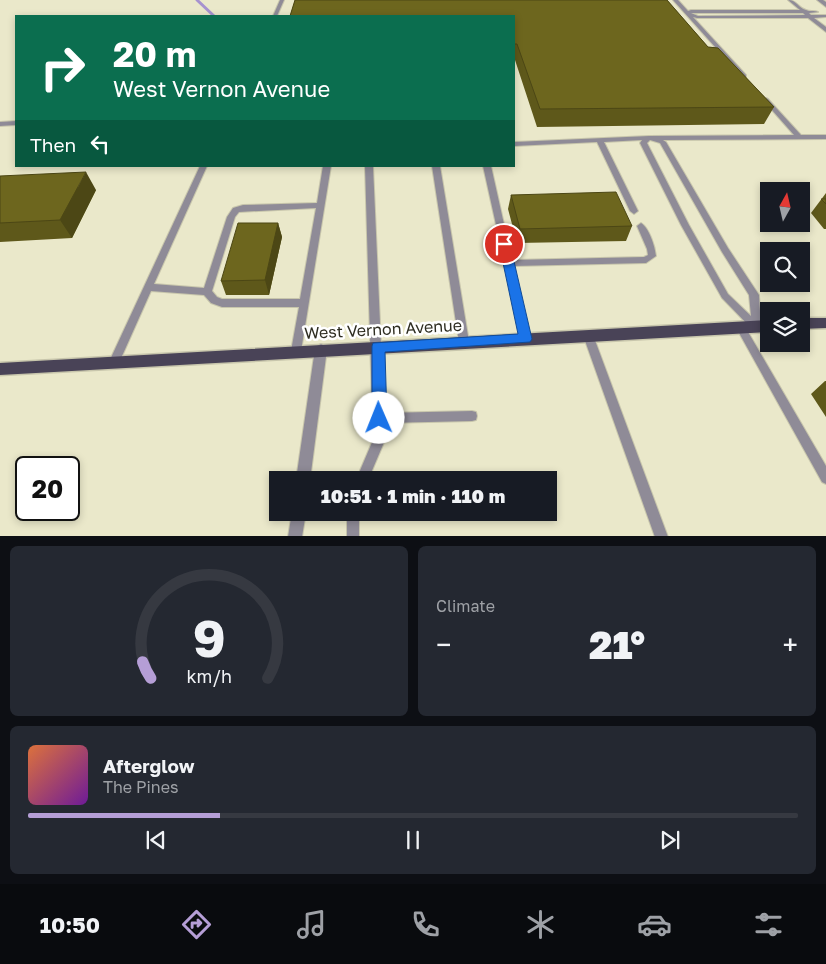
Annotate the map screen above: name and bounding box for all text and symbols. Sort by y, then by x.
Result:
text: 20 m [113,33,196,75]
icon: right [30,35,95,100]
text: West Vernon Avenue [113,75,330,102]
icon: left [86,130,114,158]
text: Then [30,133,76,156]
north arrow [760,182,810,232]
map controls [760,182,810,352]
pin [483,223,525,265]
icon: arrive [490,230,518,258]
button: search [760,242,810,292]
button: layers [760,302,810,352]
street label: West Vernon Avenue [304,315,462,343]
position arrow [352,391,404,443]
speed limit sign: 20 [15,456,80,521]
text: 10:51 · 1 min · 110 m [321,484,505,507]
text: Climate [436,596,495,616]
text: 9 [192,606,226,668]
text: 21° [589,622,645,667]
text: − [436,628,451,661]
text: + [783,628,798,661]
text: km/h [186,665,232,687]
text: Afterglow [103,754,194,777]
text: The Pines [103,777,178,797]
icon: previous [142,826,170,854]
icon: pause [399,826,427,854]
icon: next [656,826,684,854]
icon: directions [179,907,214,942]
icon: music [294,907,329,942]
icon: phone [408,907,443,942]
icon: climate [523,907,558,942]
icon: car [637,907,672,942]
icon: filters [751,907,786,942]
text: 10:50 [40,911,100,938]

